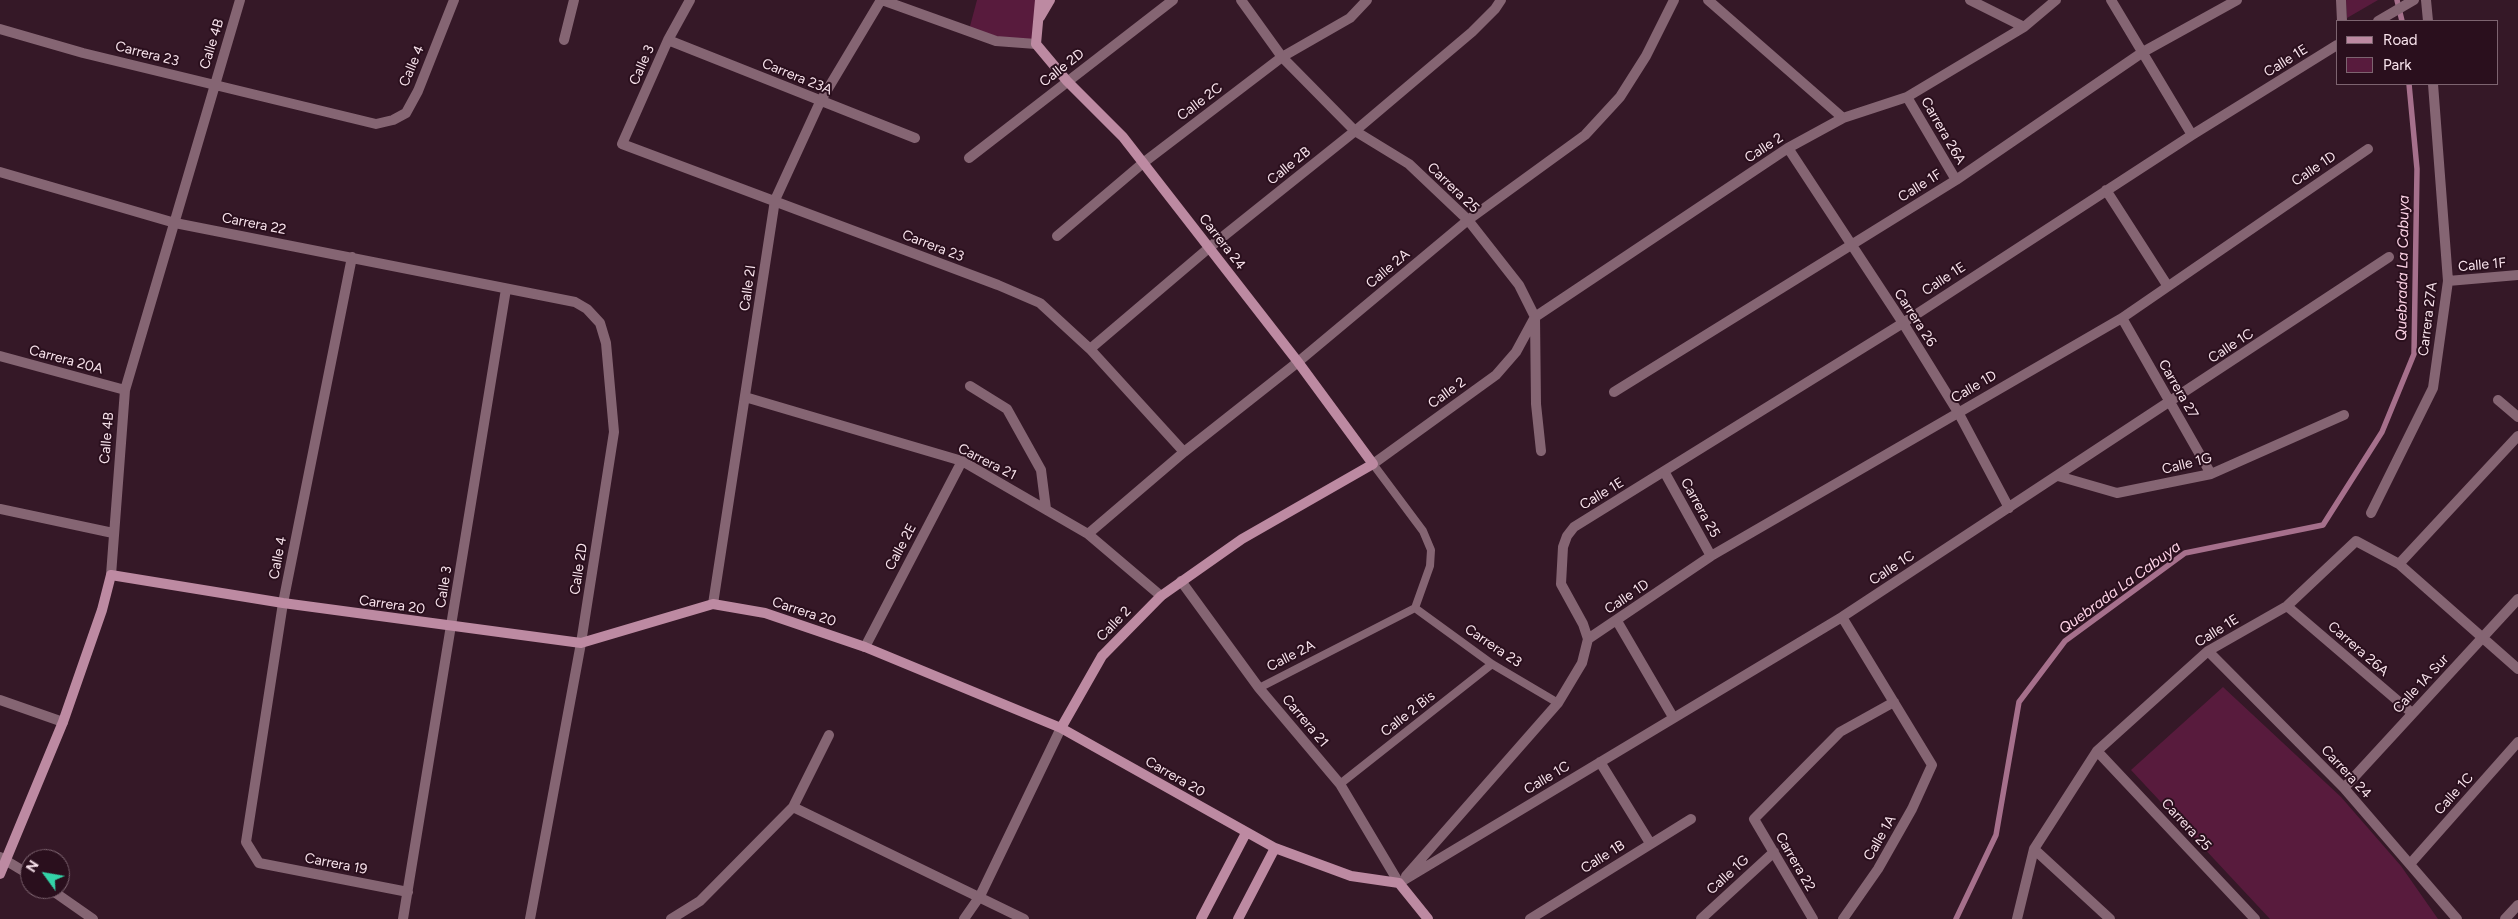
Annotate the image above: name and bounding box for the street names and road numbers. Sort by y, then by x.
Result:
street label: Calle 4B [196,17,228,71]
street label: Carrera 23 [113,38,181,70]
street label: Calle 1E [2261,41,2311,81]
street label: Calle 3 [626,42,658,88]
street label: Calle 4 [396,43,428,89]
street label: Calle 2D [1036,45,1088,91]
street label: Carrera 23A [759,55,835,99]
street label: Calle 2C [1174,80,1226,124]
street label: Carrera 26A [1917,94,1969,168]
street label: Calle 2 [1742,129,1786,167]
street label: Calle 2B [1264,143,1314,189]
street label: Calle 1D [2289,148,2339,190]
street label: Carrera 25 [1424,159,1482,217]
street label: Calle 1F [1895,166,1945,206]
street label: Carrera 22 [220,210,288,238]
street label: Carrera 24 [1195,211,1249,273]
street label: Carrera 23 [900,226,966,266]
street label: Calle 2A [1363,246,1413,292]
street label: Calle 1F [2457,255,2507,275]
street label: Calle 1E [1919,259,1969,299]
street label: Calle 2I [736,264,760,312]
street label: Carrera 27A [2415,281,2441,357]
street label: Carrera 26 [1890,286,1940,350]
street label: Calle 1C [2205,325,2257,367]
street label: Carrera 20A [27,342,105,378]
street label: Carrera 27 [2154,357,2202,421]
street label: Calle 1D [1948,367,2000,407]
street label: Calle 2 [1425,374,1469,412]
street label: Calle 4B [96,411,118,465]
street label: Carrera 21 [955,440,1019,484]
street label: Calle 1G [2160,450,2214,478]
street label: Calle 1E [1577,474,1627,514]
street label: Carrera 25 [1677,475,1723,541]
street label: Calle 2E [882,521,920,573]
street label: Calle 4 [266,535,290,581]
street label: Calle 2D [567,542,591,596]
street label: Calle 1C [1866,547,1918,589]
street label: Calle 3 [432,565,456,609]
street label: Calle 1D [1602,576,1652,618]
street label: Carrera 20 [358,592,426,618]
street label: Carrera 20 [770,594,838,630]
street label: Calle 2 [1093,603,1135,645]
street label: Calle 1E [2192,611,2242,651]
street label: Carrera 26A [2324,618,2392,680]
street label: Carrera 23 [1461,621,1525,671]
street label: Calle 2A [1264,637,1318,675]
street label: Calle 1A Sur [2390,651,2452,717]
street label: Calle 2 Bis [1378,688,1438,740]
street label: Carrera 21 [1278,691,1332,751]
street label: Carrera 24 [2317,742,2375,802]
street label: Carrera 20 [1142,753,1208,801]
street label: Calle 1C [1521,758,1573,798]
street label: Calle 1C [2431,770,2477,818]
street label: Carrera 25 [2158,795,2214,855]
street label: Calle 1A [1860,812,1900,864]
street label: Carrera 22 [1771,830,1819,894]
street label: Calle 1B [1578,837,1628,877]
street label: Carrera 19 [303,850,369,878]
street label: Calle 1G [1703,852,1753,898]

